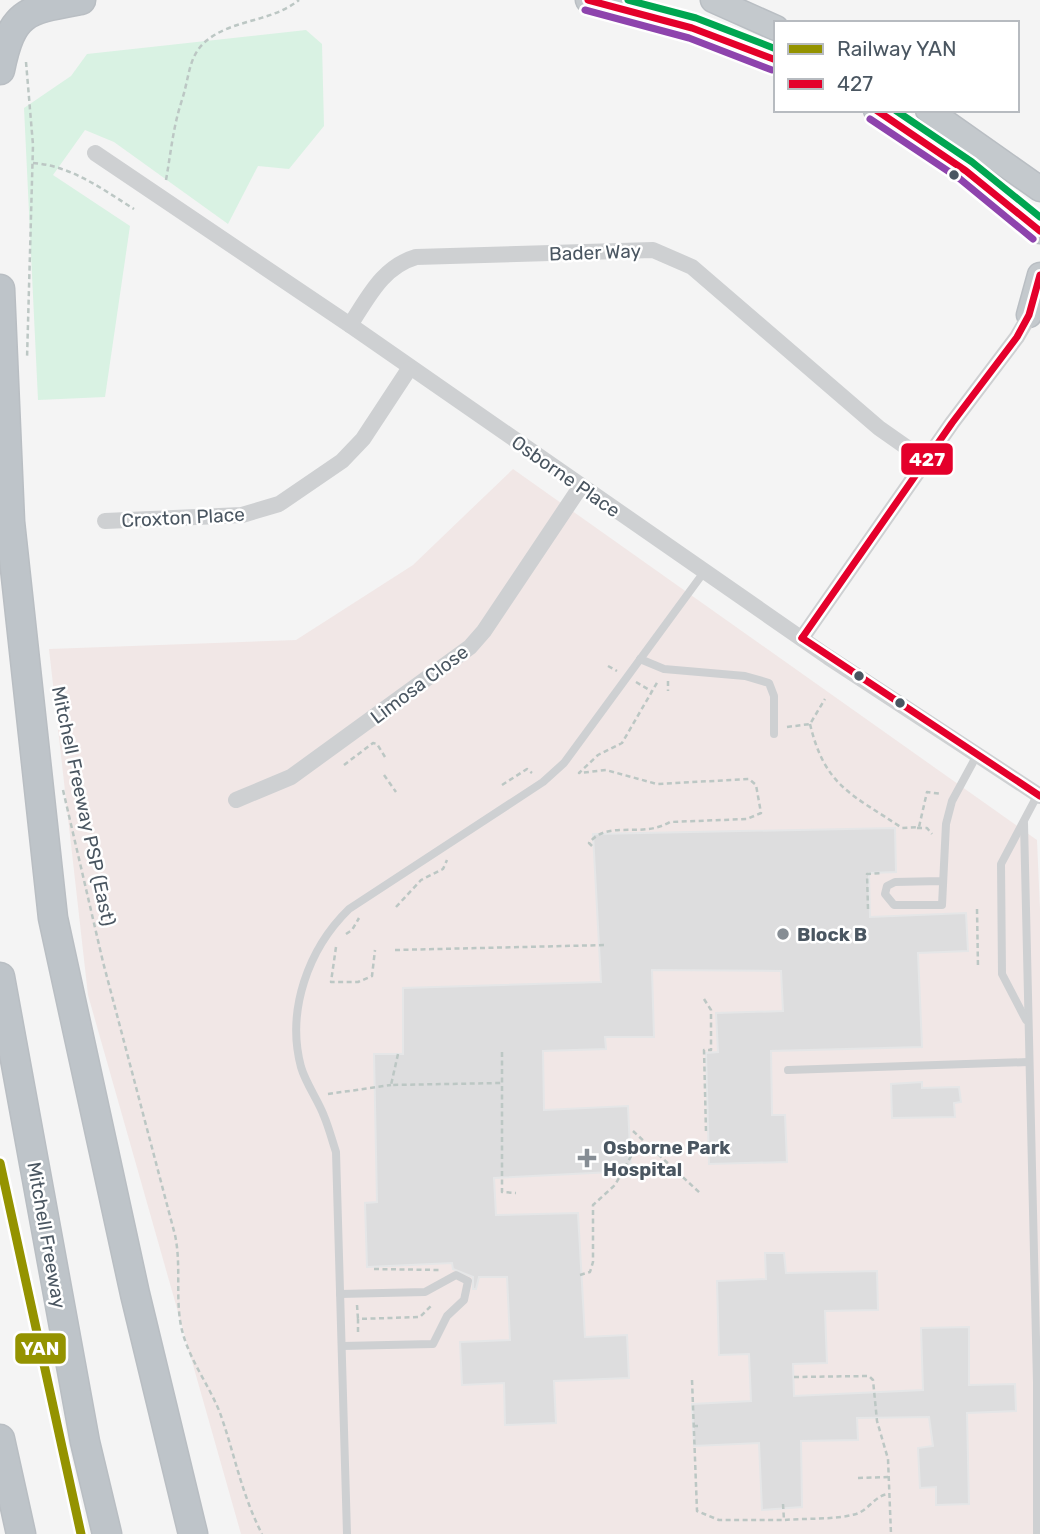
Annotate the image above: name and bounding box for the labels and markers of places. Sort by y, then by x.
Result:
unlabelled marker [947,168,961,182]
unlabelled marker [852,669,866,683]
unlabelled marker [893,696,907,710]
place label: Block B [797,923,867,946]
marker: Block B [775,926,791,942]
place label: Osborne Park Hospital [603,1136,730,1181]
marker: Osborne Park Hospital [577,1148,597,1168]

